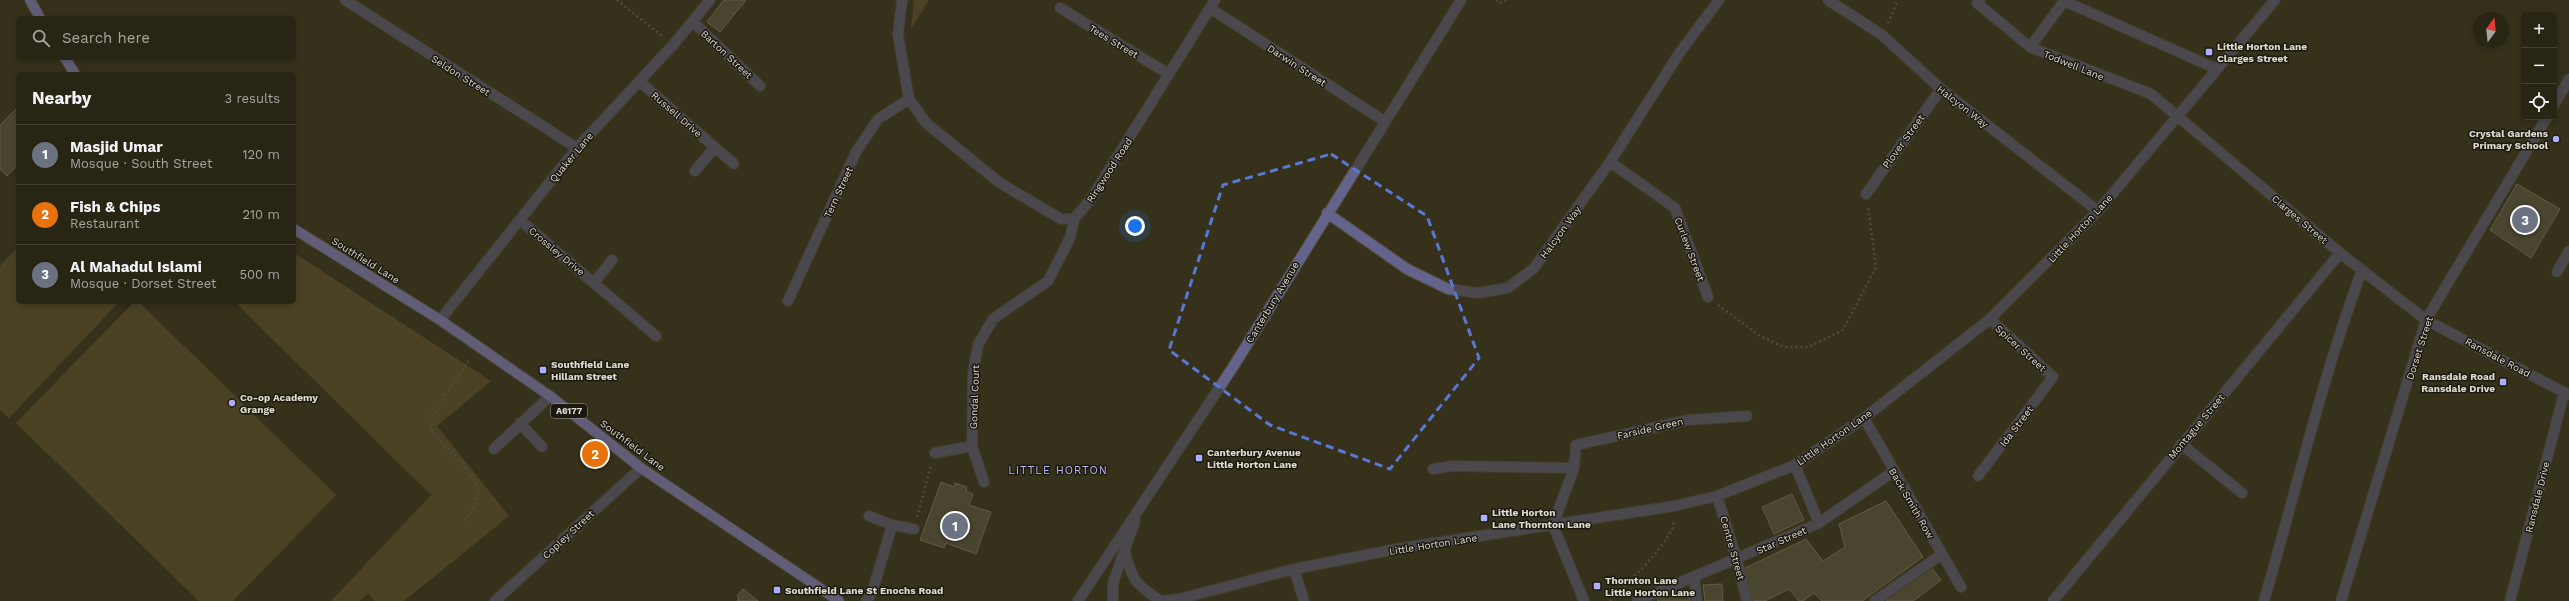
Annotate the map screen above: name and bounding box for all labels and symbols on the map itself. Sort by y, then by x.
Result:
north arrow [2473,12,2509,48]
street label: Tees Street [1087,22,1141,61]
street label: Barton Street [699,28,755,81]
place label: Little Horton Lane Clarges Street [2217,41,2307,64]
street label: Darwin Street [1265,42,1329,89]
marker: Little Horton Lane Clarges Street [2204,47,2214,57]
street label: Todwell Lane [2042,48,2106,83]
street label: Seldon Street [429,53,493,98]
street label: Halcyon Way [1935,83,1991,130]
street label: Russell Drive [649,90,704,139]
street label: Plover Street [1880,112,1927,170]
place label: Crystal Gardens Primary School [2469,128,2549,151]
street label: Quaker Lane [547,130,595,184]
marker: Crystal Gardens Primary School [2551,134,2561,144]
street label: Ringwood Road [1084,136,1134,205]
street label: Tern Street [822,164,855,219]
street label: Little Horton Lane [2046,192,2115,265]
street label: Clarges Street [2270,193,2330,246]
street label: Halcyon Way [1538,203,1583,260]
pin: 3 [2512,205,2538,235]
your location [1125,216,1145,236]
street label: Curlew Street [1672,216,1707,283]
street label: Crossley Drive [527,225,587,278]
street label: Southfield Lane [330,235,402,286]
street label: Canterbury Avenue [1244,260,1301,345]
street label: Dorset Street [2404,314,2435,381]
street label: Spicer Street [1993,323,2049,374]
street label: Ransdale Road [2463,336,2532,379]
place label: Southfield Lane Hillam Street [551,359,630,382]
street label: Gondal Court [968,364,981,429]
marker: Southfield Lane Hillam Street [538,365,548,375]
place label: Ransdale Road Ransdale Drive [2421,371,2495,394]
marker: Ransdale Road Ransdale Drive [2498,377,2508,387]
street label: Montague Street [2166,391,2227,461]
place label: Co-op Academy Grange [240,392,318,415]
marker: Co-op Academy Grange [227,398,237,408]
street label: Ida Street [1998,403,2036,449]
road number: A6177 [551,404,587,418]
street label: Little Horton Lane [1795,407,1874,467]
street label: Farside Green [1616,416,1684,441]
street label: Southfield Lane [598,418,667,473]
pin: 2 [582,439,608,469]
place label: Canterbury Avenue Little Horton Lane [1207,447,1301,470]
marker: Canterbury Avenue Little Horton Lane [1194,453,1204,463]
street label: Ransdale Drive [2523,460,2552,534]
district label: LITTLE HORTON [1008,464,1108,477]
street label: Back Smith Row [1887,466,1937,541]
street label: Copley Street [540,507,597,561]
place label: Little Horton Lane Thornton Lane [1492,507,1591,530]
pin: 1 [942,511,968,541]
marker: Little Horton Lane Thornton Lane [1479,513,1489,523]
street label: Centre Street [1718,515,1747,582]
street label: Star Street [1754,524,1809,556]
street label: Little Horton Lane [1388,532,1478,557]
place label: Thornton Lane Little Horton Lane [1605,575,1695,598]
marker: Thornton Lane Little Horton Lane [1592,581,1602,591]
marker: Southfield Lane St Enochs Road [772,585,782,595]
place label: Southfield Lane St Enochs Road [785,585,943,596]

